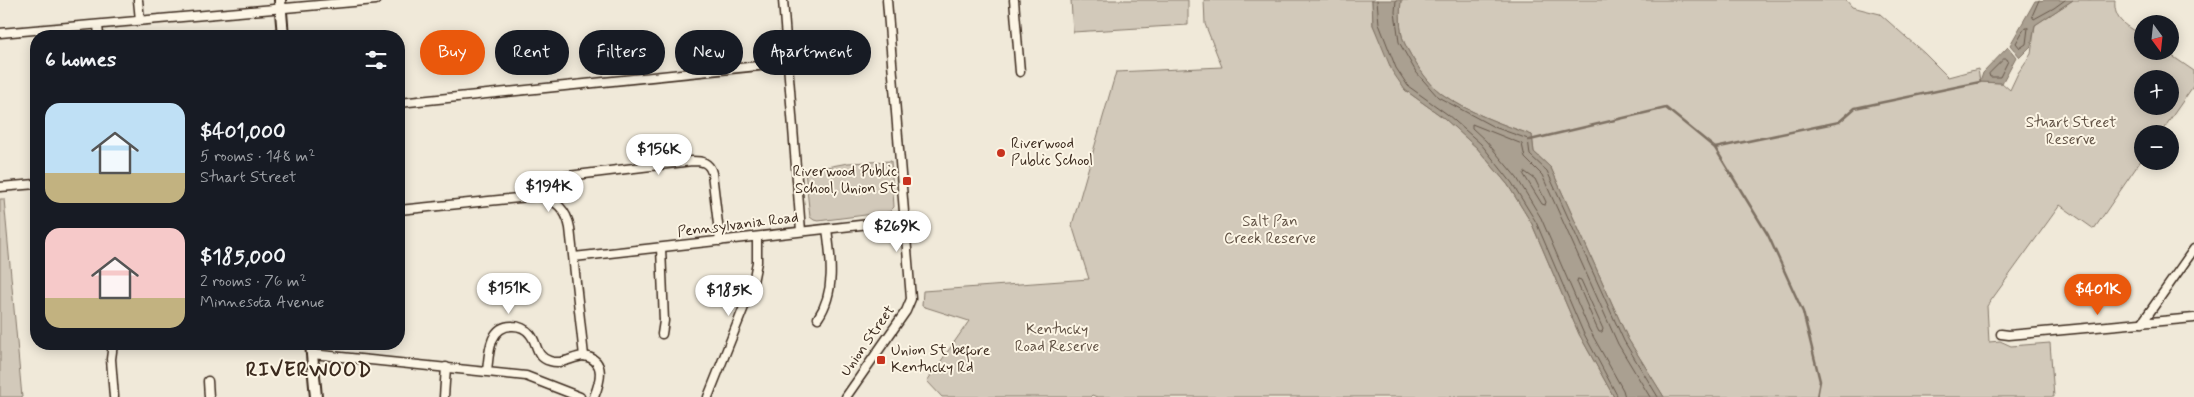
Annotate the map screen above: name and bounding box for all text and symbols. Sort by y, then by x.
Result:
north arrow [2134,15,2179,60]
map controls [2134,15,2179,170]
chip: Buy [420,30,485,75]
chip: Rent [495,30,569,75]
chip: Filters [579,30,665,75]
chip: New [675,30,743,75]
chip: Apartment [753,30,871,75]
text: 6 homes [45,46,116,74]
icon: filters [362,46,390,74]
button: + [2134,70,2179,115]
park label: Stuart Street Reserve [2026,113,2116,150]
text: $401,000 [200,118,286,146]
icon: home [85,123,145,183]
button: − [2134,125,2179,170]
pin: $156K [624,134,694,176]
place label: Riverwood Public School [1011,134,1093,171]
text: $156K [637,139,681,160]
text: 5 rooms · 148 m² [200,146,315,167]
marker: Riverwood Public School [995,147,1007,159]
place label: Riverwood Public School, Union St [792,162,897,199]
text: Stuart Street [200,167,297,188]
pin: $194K [514,170,584,213]
marker: Riverwood Public School, Union St [901,175,913,187]
text: $194K [526,176,572,197]
street label: Pennsylvania Road [676,208,800,242]
pin: $269K [862,210,932,253]
park label: Salt Pan Creek Reserve [1224,212,1316,249]
text: $269K [874,216,920,237]
text: $185,000 [200,243,286,271]
icon: home [85,248,145,308]
text: 2 rooms · 76 m² [200,271,307,292]
pin: $151K [474,272,544,315]
pin: $185K [694,274,764,317]
pin: $401K [2063,274,2133,316]
text: $151K [488,278,530,299]
text: $401K [2075,279,2121,300]
text: $185K [706,280,752,301]
text: Minnesota Avenue [200,292,324,313]
street label: Union Street [836,301,900,381]
park label: Kentucky Road Reserve [1015,320,1100,357]
place label: Union St before Kentucky Rd [891,341,990,378]
marker: Union St before Kentucky Rd [875,354,887,366]
district label: RIVERWOOD [246,357,372,384]

